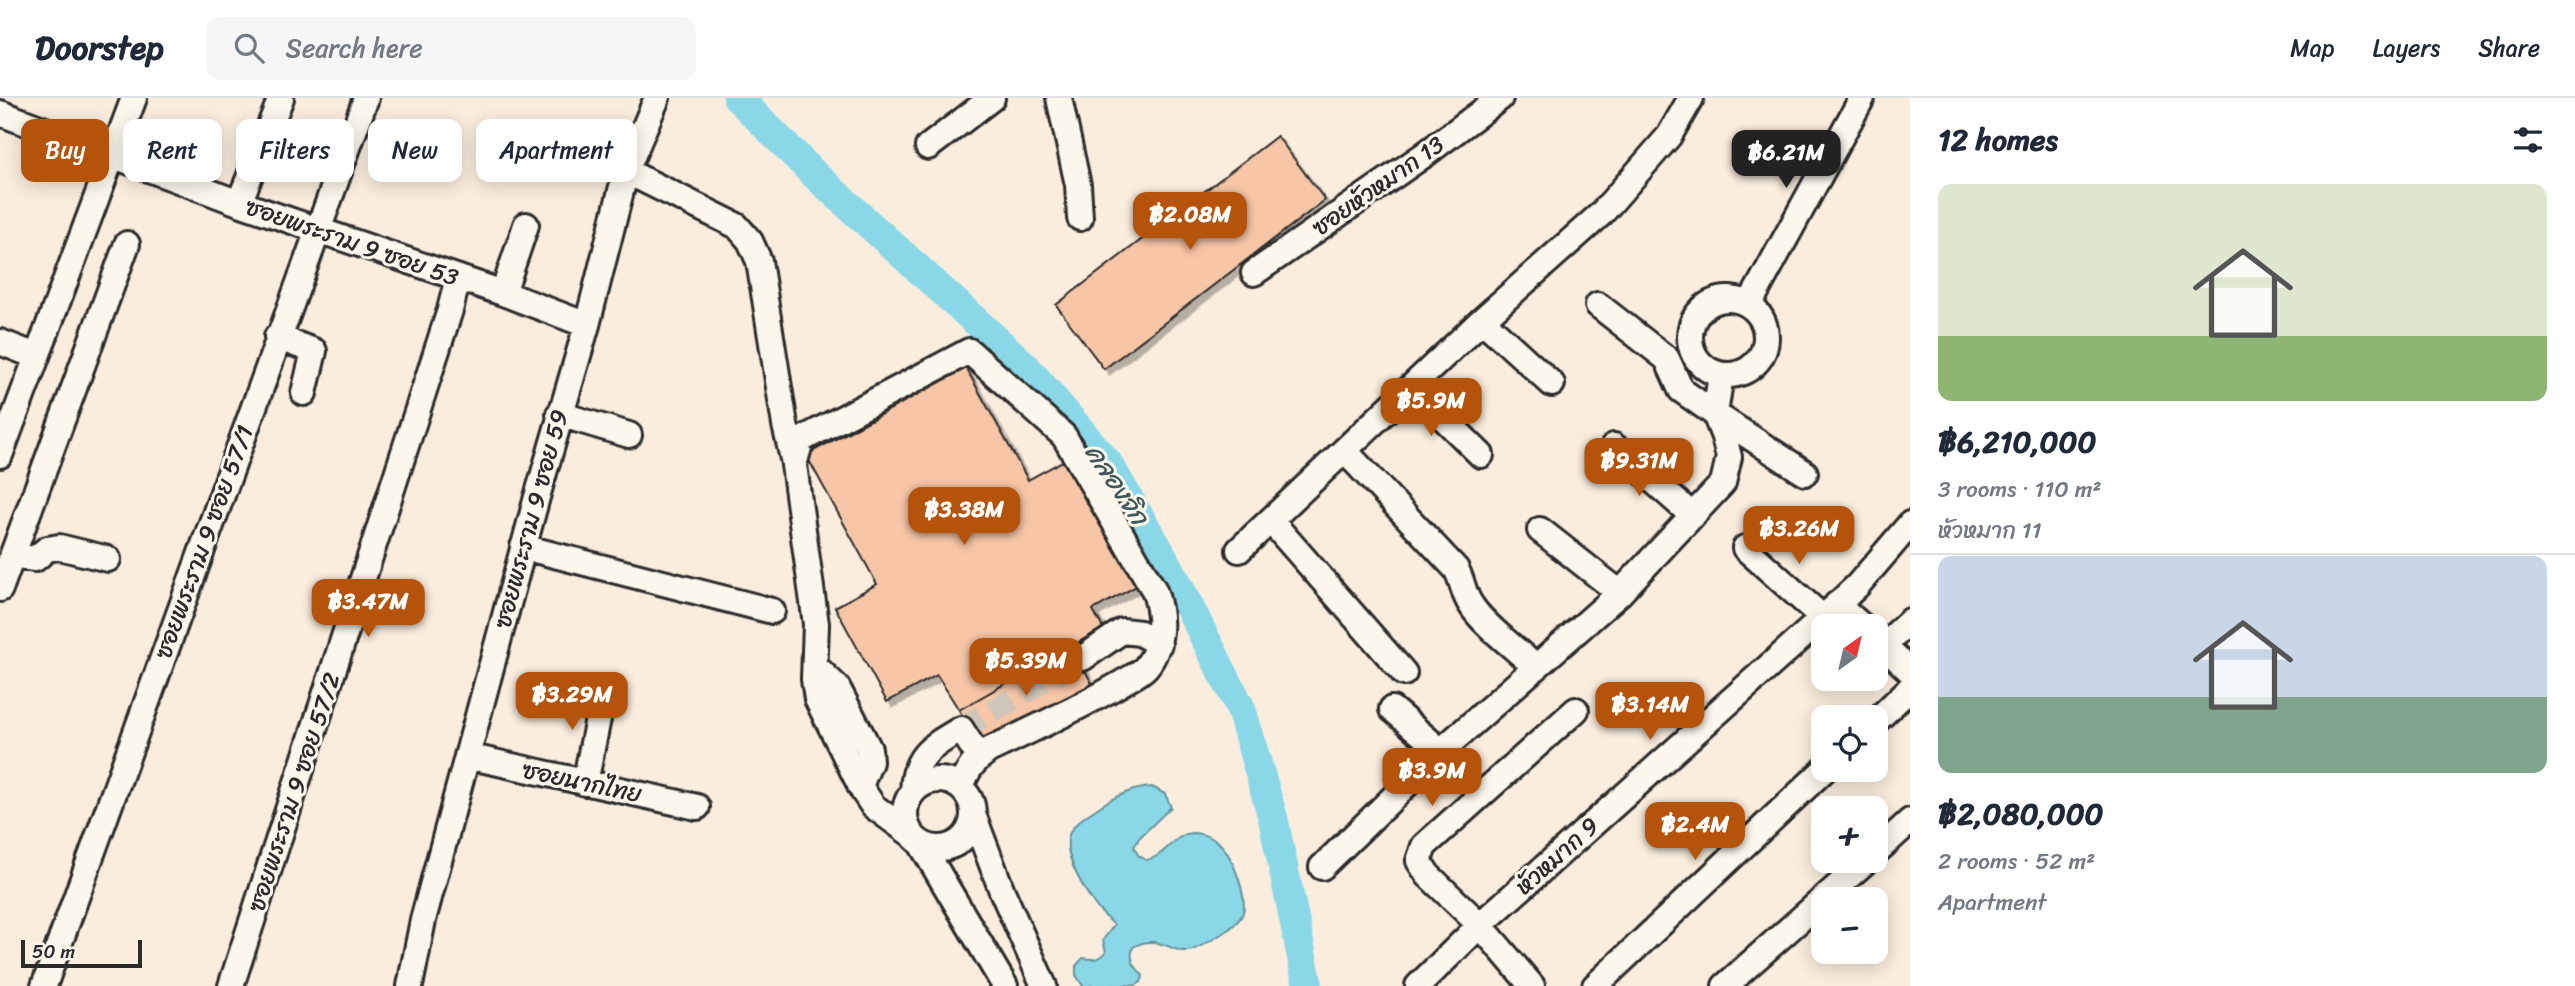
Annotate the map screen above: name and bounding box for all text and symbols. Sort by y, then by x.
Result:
search box [206,17,696,80]
text: Doorstep [35,19,164,77]
text: Search here [286,25,423,71]
text: Map [2290,27,2335,69]
text: Layers [2373,27,2440,69]
text: Share [2478,27,2540,69]
icon: search [230,29,268,67]
text: 12 homes [1938,113,2058,167]
chip: Buy [21,119,109,182]
chip: Rent [123,119,222,182]
chip: Filters [236,119,354,182]
chip: New [368,119,462,182]
chip: Apartment [476,119,637,182]
icon: filters [2509,121,2547,159]
street label: ซอยหัวหมาก 13 [1303,125,1453,247]
pin: ฿6.21M [1729,130,1843,190]
text: ฿6.21M [1748,132,1824,173]
street label: ซอยพระราม 9 ซอย 53 [240,186,464,298]
pin: ฿2.08M [1133,192,1247,252]
text: ฿2.08M [1149,194,1231,235]
icon: home [2180,230,2306,356]
pin: ฿5.9M [1382,378,1480,438]
text: ฿5.9M [1397,380,1465,421]
street label: ซอยพระราม 9 ซอย 59 [482,405,580,633]
text: ฿6,210,000 [1938,415,2096,469]
street label: ซอยพระราม 9 ซอย 57/1 [142,419,266,665]
water label: คลองจิก [1073,434,1163,537]
pin: ฿9.31M [1582,438,1696,498]
text: ฿9.31M [1600,440,1678,481]
text: 3 rooms · 110 m² [1938,469,2102,510]
pin: ฿3.38M [907,488,1021,547]
text: ฿3.38M [924,489,1004,530]
pin: ฿3.26M [1742,506,1856,566]
text: ฿3.26M [1759,508,1839,549]
text: หัวหมาก 11 [1938,510,2042,551]
pin: ฿3.47M [311,580,425,639]
text: ฿3.47M [328,581,408,622]
icon: home [2180,602,2306,728]
north arrow [1811,614,1888,691]
map controls [1811,614,1888,964]
pin: ฿5.39M [969,638,1083,698]
text: ฿5.39M [985,640,1067,681]
street label: ซอยพระราม 9 ซอย 57/2 [235,667,353,917]
pin: ฿3.29M [515,672,629,732]
text: ฿3.29M [532,674,612,715]
pin: ฿3.14M [1593,682,1707,742]
text: ฿3.14M [1611,684,1689,725]
button: locate [1811,705,1888,782]
pin: ฿3.9M [1383,748,1481,808]
street label: ซอยนากไทย [518,749,646,815]
text: ฿3.9M [1398,750,1466,791]
text: ฿2,080,000 [1938,787,2104,841]
button: + [1811,796,1888,873]
pin: ฿2.4M [1646,802,1744,862]
text: ฿2.4M [1661,804,1729,845]
street label: หัวหมาก 9 [1505,806,1609,906]
text: 2 rooms · 52 m² [1938,841,2095,882]
text: Apartment [1938,882,2047,923]
button: − [1811,887,1888,964]
text: 50 m [32,935,75,968]
scale bar [21,937,142,969]

